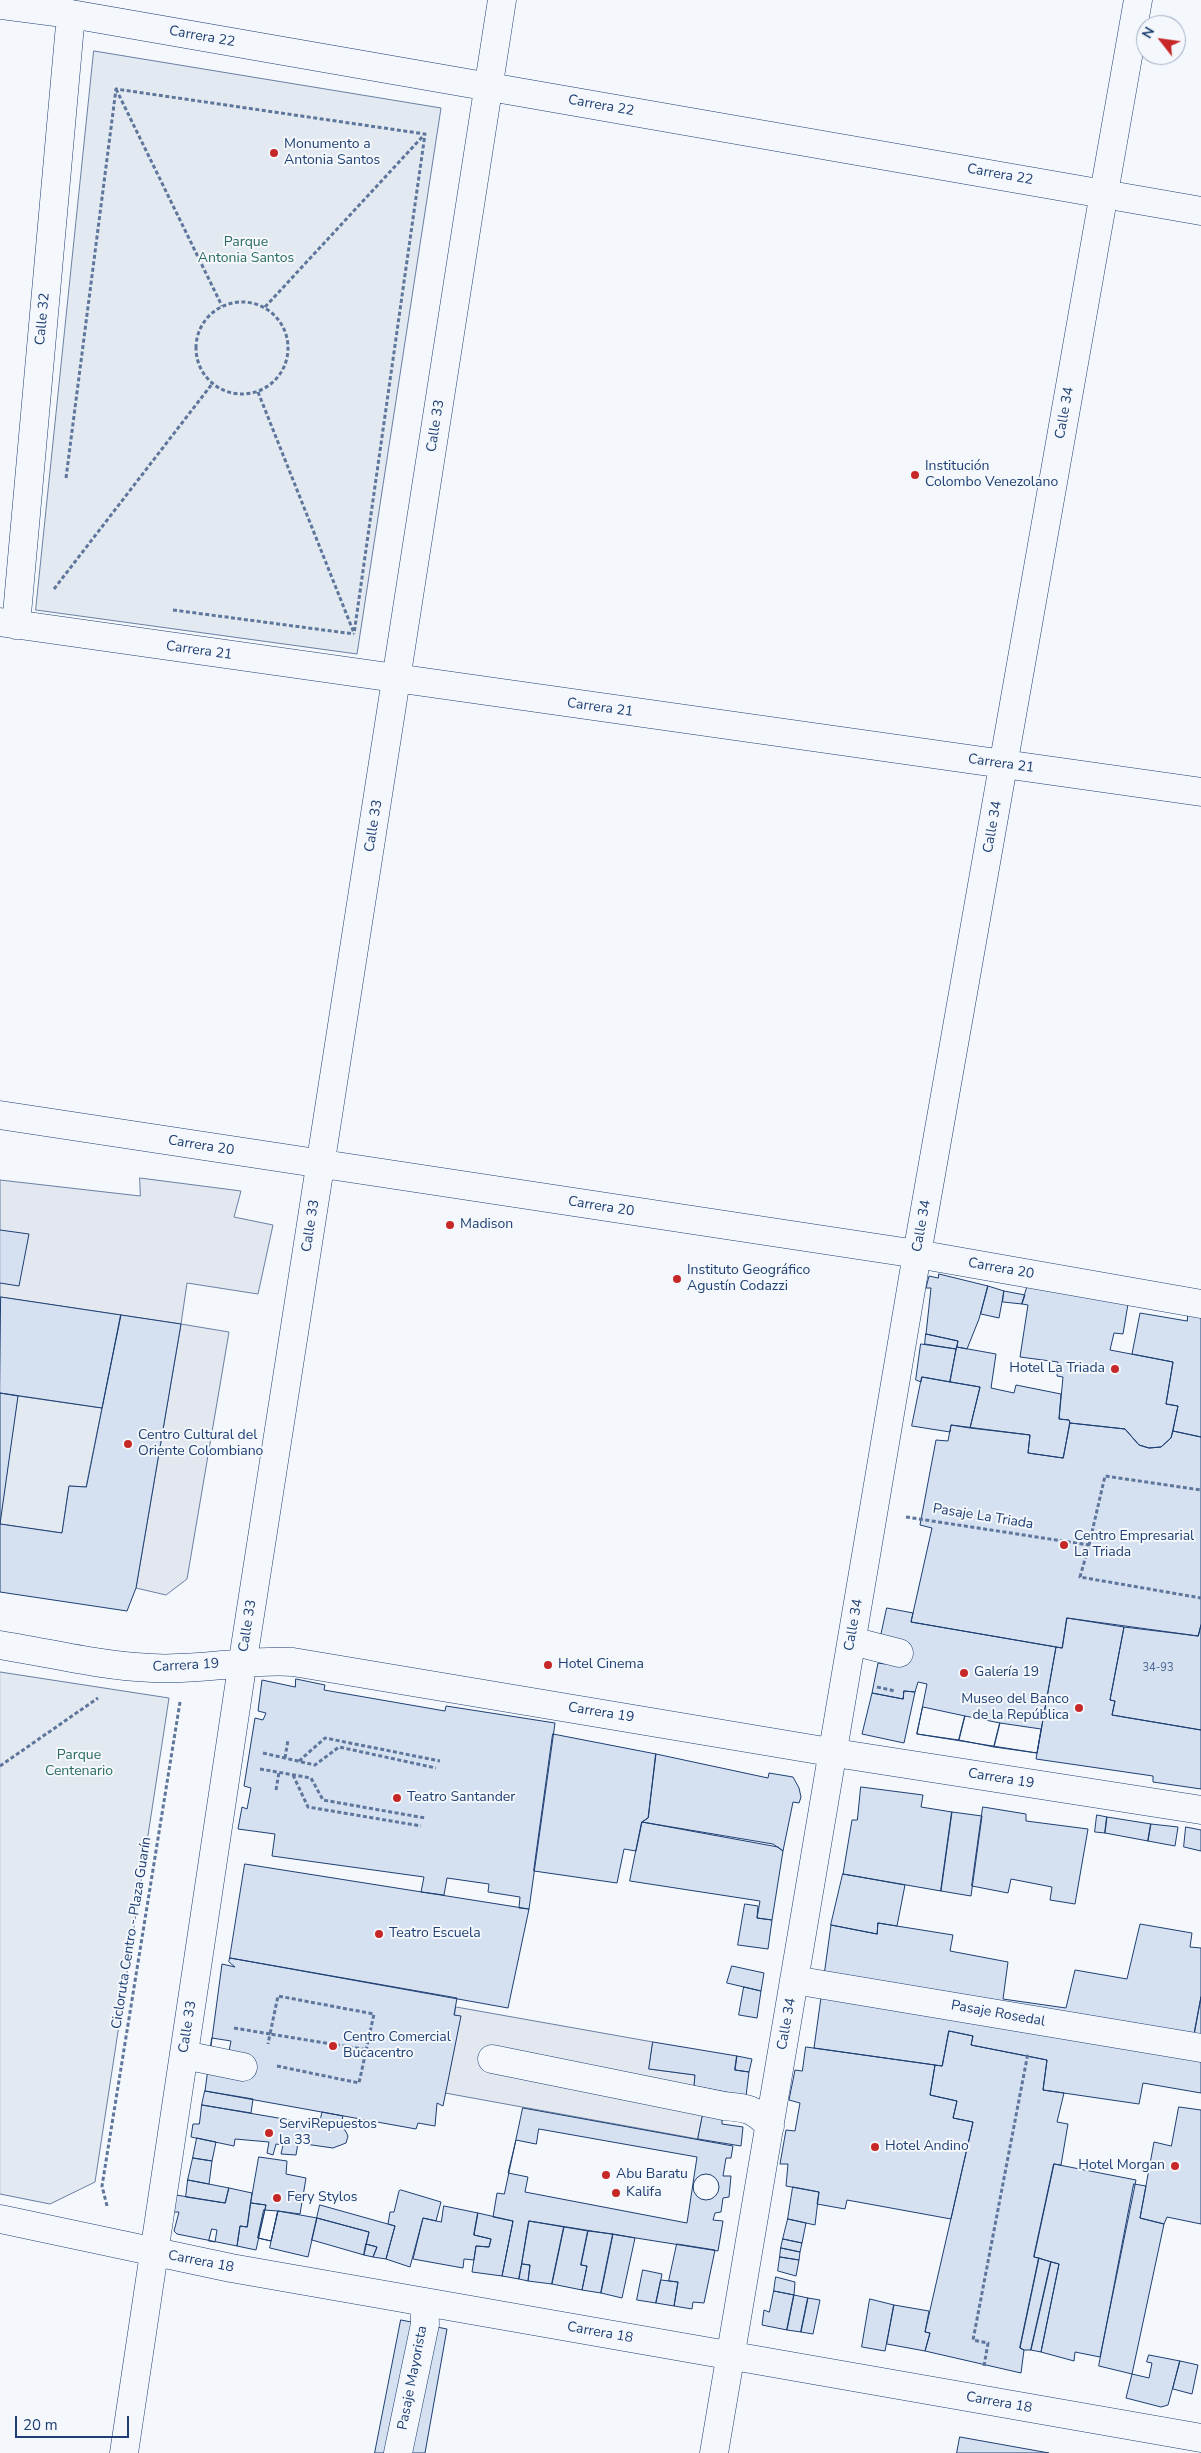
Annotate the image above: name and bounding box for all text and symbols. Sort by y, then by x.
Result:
north arrow [1136,15,1186,65]
street label: Carrera 22 [168,23,236,51]
text: N [1138,23,1159,42]
street label: Carrera 22 [567,92,635,120]
place label: Monumento a Antonia Santos [284,137,380,170]
marker: Monumento a Antonia Santos [268,147,280,159]
street label: Carrera 22 [966,161,1034,189]
park label: Parque Antonia Santos [198,235,294,268]
street label: Calle 32 [32,292,54,346]
street label: Calle 34 [1052,386,1078,440]
street label: Calle 33 [424,399,448,453]
place label: Institución Colombo Venezolano [925,459,1058,492]
marker: Institución Colombo Venezolano [909,469,921,481]
street label: Carrera 21 [165,638,233,664]
street label: Carrera 21 [566,695,634,721]
street label: Carrera 21 [967,751,1035,777]
street label: Calle 33 [362,799,386,853]
street label: Calle 34 [980,800,1006,854]
street label: Carrera 20 [167,1132,235,1160]
street label: Carrera 20 [567,1193,635,1221]
street label: Calle 33 [299,1199,323,1253]
street label: Calle 34 [909,1199,935,1253]
place label: Madison [460,1217,513,1233]
marker: Madison [444,1219,456,1231]
street label: Carrera 20 [967,1255,1035,1283]
place label: Instituto Geográfico Agustín Codazzi [687,1263,810,1295]
marker: Instituto Geográfico Agustín Codazzi [671,1273,683,1285]
place label: Hotel La Triada [1009,1361,1105,1377]
marker: Hotel La Triada [1109,1363,1121,1375]
place label: Centro Cultural del Oriente Colombiano [138,1428,263,1460]
marker: Centro Cultural del Oriente Colombiano [122,1438,134,1450]
street label: Pasaje La Triada [931,1501,1035,1533]
place label: Centro Empresarial La Triada [1074,1529,1194,1561]
marker: Centro Empresarial La Triada [1058,1539,1070,1551]
street label: Calle 34 [841,1598,867,1652]
street label: Calle 33 [236,1599,260,1653]
street label: Carrera 19 [152,1656,220,1676]
place label: Hotel Cinema [558,1657,644,1673]
marker: Hotel Cinema [542,1659,554,1671]
house number: 34-93 [1142,1661,1174,1675]
place label: Galería 19 [974,1665,1039,1681]
marker: Galería 19 [958,1667,970,1679]
place label: Museo del Banco de la República [961,1692,1069,1724]
street label: Carrera 19 [567,1699,635,1727]
marker: Museo del Banco de la República [1073,1702,1085,1714]
park label: Parque Centenario [45,1748,113,1780]
street label: Carrera 19 [967,1765,1035,1793]
place label: Teatro Santander [407,1790,515,1806]
marker: Teatro Santander [391,1792,403,1804]
street label: Cicloruta Centro - Plaza Guarín [109,1836,155,2030]
place label: Teatro Escuela [389,1926,481,1942]
marker: Teatro Escuela [373,1928,385,1940]
street label: Calle 34 [774,1997,800,2051]
street label: Pasaje Rosedal [950,1997,1046,2031]
street label: Calle 33 [176,2000,200,2054]
place label: Centro Comercial Bucacentro [343,2030,451,2062]
marker: Centro Comercial Bucacentro [327,2040,339,2052]
place label: ServiRepuestos la 33 [279,2117,377,2150]
marker: ServiRepuestos la 33 [263,2127,275,2139]
place label: Hotel Andino [885,2139,969,2155]
marker: Hotel Andino [869,2141,881,2153]
place label: Hotel Morgan [1078,2158,1165,2174]
marker: Hotel Morgan [1169,2160,1181,2172]
place label: Abu Baratu [616,2167,688,2183]
marker: Abu Baratu [600,2169,612,2181]
place label: Kalifa [626,2185,662,2201]
marker: Kalifa [610,2187,622,2199]
place label: Fery Stylos [287,2190,357,2206]
marker: Fery Stylos [271,2192,283,2204]
street label: Carrera 18 [167,2247,235,2277]
street label: Carrera 18 [566,2319,634,2347]
street label: Pasaje Mayorista [395,2324,431,2432]
street label: Carrera 18 [965,2389,1033,2417]
scale bar [18,2406,131,2438]
text: 20 m [23,2415,58,2435]

